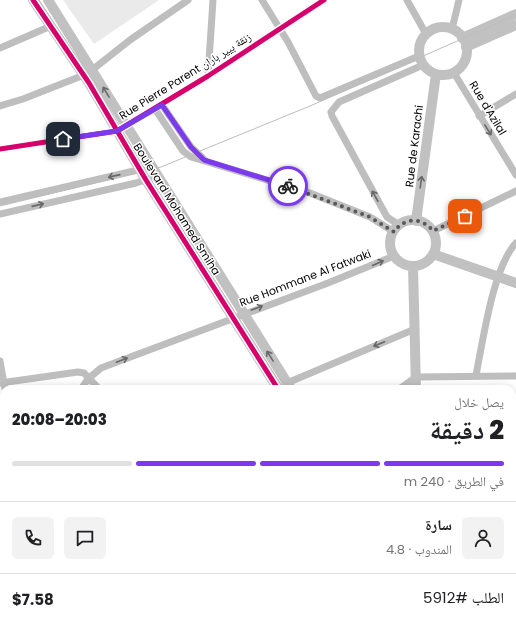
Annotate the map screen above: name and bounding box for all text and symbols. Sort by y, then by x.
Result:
street label: Rue Pierre Parent زنقة بيير باران [116,29,254,123]
street label: Rue d'Azilal [466,78,510,138]
one-way arrow [102,86,110,98]
street label: Rue de Karachi [401,104,427,188]
pin [46,122,80,156]
one-way arrow [484,124,492,135]
icon: home [52,128,74,150]
street label: Boulevard Mohamed Smiha [130,140,224,278]
courier [268,166,308,206]
one-way arrow [107,173,120,181]
icon: bike [277,175,299,197]
one-way arrow [417,176,425,189]
one-way arrow [371,190,379,202]
pin [448,199,482,233]
one-way arrow [31,200,44,208]
icon: bag [454,205,476,227]
street label: Rue Hommane Al Fatwaki [237,245,373,311]
one-way arrow [372,259,384,266]
one-way arrow [250,304,262,312]
one-way arrow [373,341,385,348]
one-way arrow [266,351,274,362]
one-way arrow [116,356,128,364]
text: يصل خلال [454,393,504,412]
text: 20:03–20:08 [12,409,107,430]
text: 2 دقيقة [430,412,504,448]
text: في الطريق · 240 m [404,472,504,491]
text: سارة [425,514,452,535]
button: phone [12,517,54,559]
button: chat [64,517,106,559]
button: person [462,517,504,559]
text: المندوب · 4.8 [386,540,452,559]
text: الطلب #5912 [423,587,504,608]
text: $7.58 [12,589,54,610]

